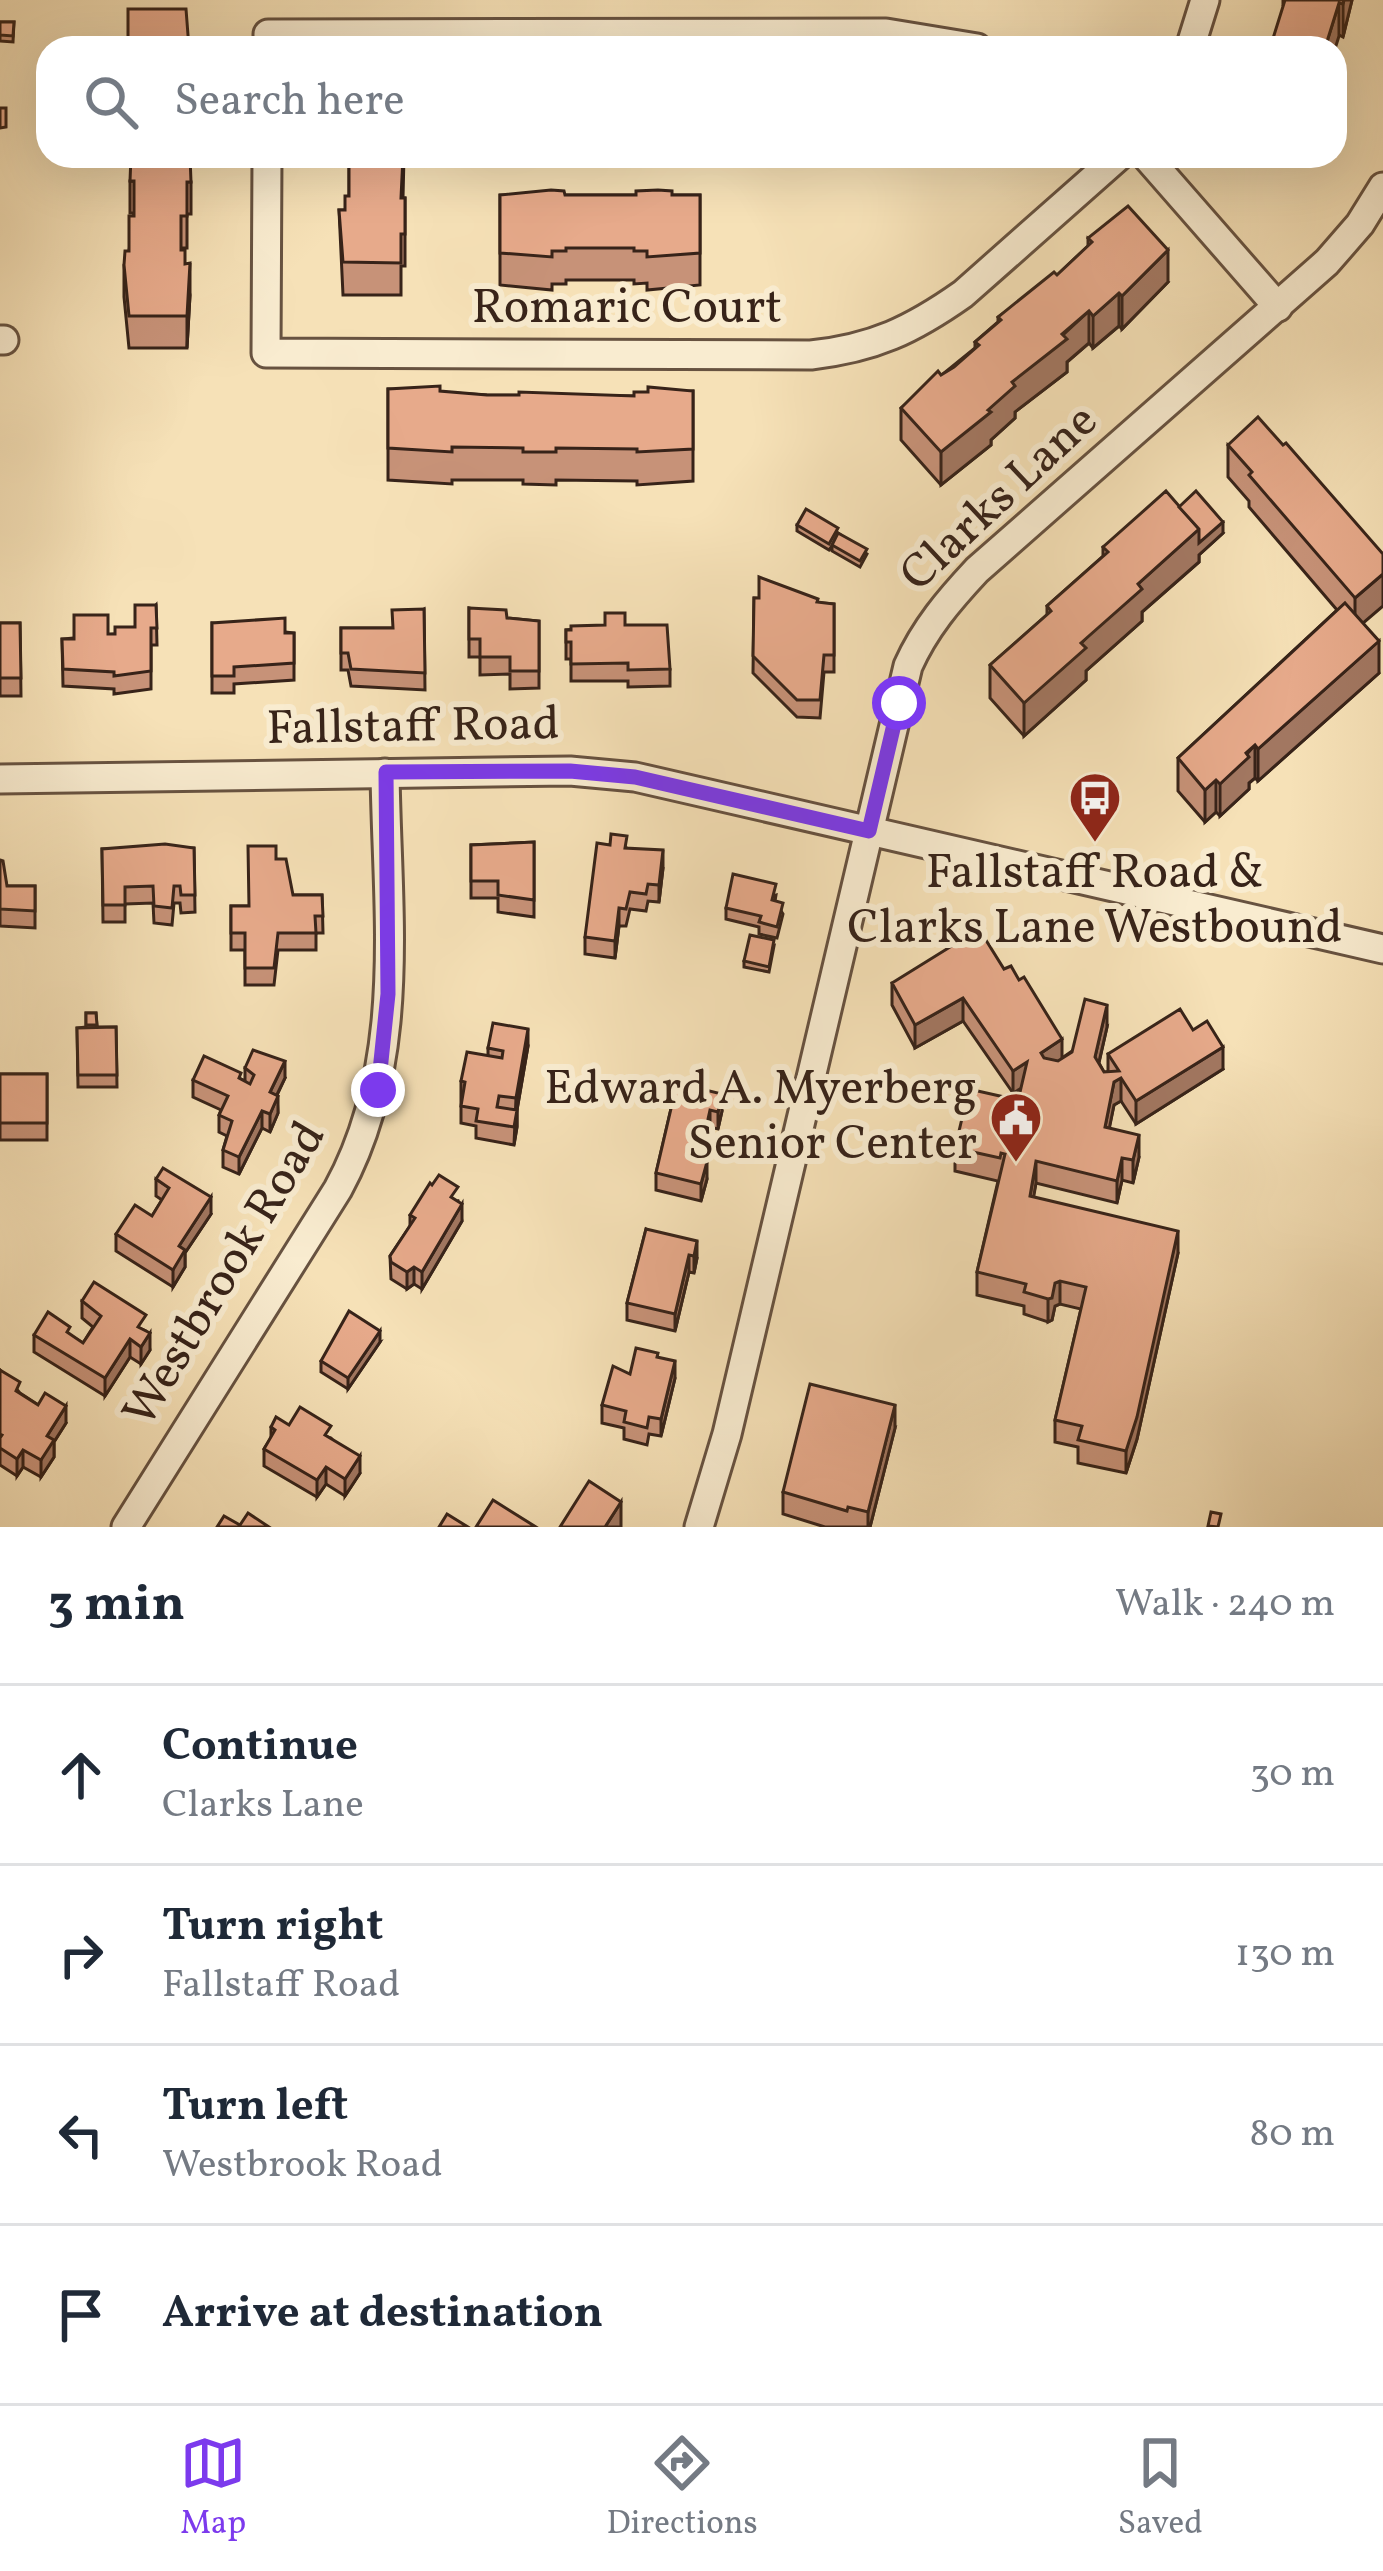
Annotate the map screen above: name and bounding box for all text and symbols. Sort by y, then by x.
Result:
search box [36,36,1347,168]
icon: search [78,69,144,135]
text: Search here [174,71,405,134]
street label: Romaric Court [472,276,782,343]
street label: Clarks Lane [886,390,1114,608]
route start [872,676,926,730]
street label: Fallstaff Road [266,692,560,764]
bus stop icon: Fallstaff Road & Clarks Lane Westbound [1067,770,1123,844]
place label: Fallstaff Road & Clarks Lane Westbound [847,841,1343,963]
place label: Edward A. Myerberg Senior Center [544,1057,977,1179]
route end [351,1063,405,1117]
public building icon: Edward A. Myerberg Senior Center [988,1090,1044,1164]
street label: Westbrook Road [108,1110,344,1440]
text: 3 min [48,1570,185,1641]
text: Walk · 240 m [1115,1578,1335,1632]
text: Continue [162,1716,358,1779]
icon: ahead [48,1742,114,1808]
text: 30 m [1250,1748,1335,1802]
text: Clarks Lane [162,1779,364,1833]
text: Turn right [162,1896,383,1959]
icon: right [48,1922,114,1988]
text: 130 m [1235,1928,1335,1982]
text: Fallstaff Road [162,1959,400,2013]
text: Turn left [162,2076,348,2139]
icon: left [48,2102,114,2168]
text: 80 m [1249,2108,1335,2162]
text: Westbrook Road [162,2139,443,2193]
icon: arrive [48,2282,114,2348]
text: Arrive at destination [162,2283,603,2346]
tab: Map [180,2430,246,2548]
tab: Directions [606,2430,758,2548]
tab: Saved [1118,2430,1203,2548]

